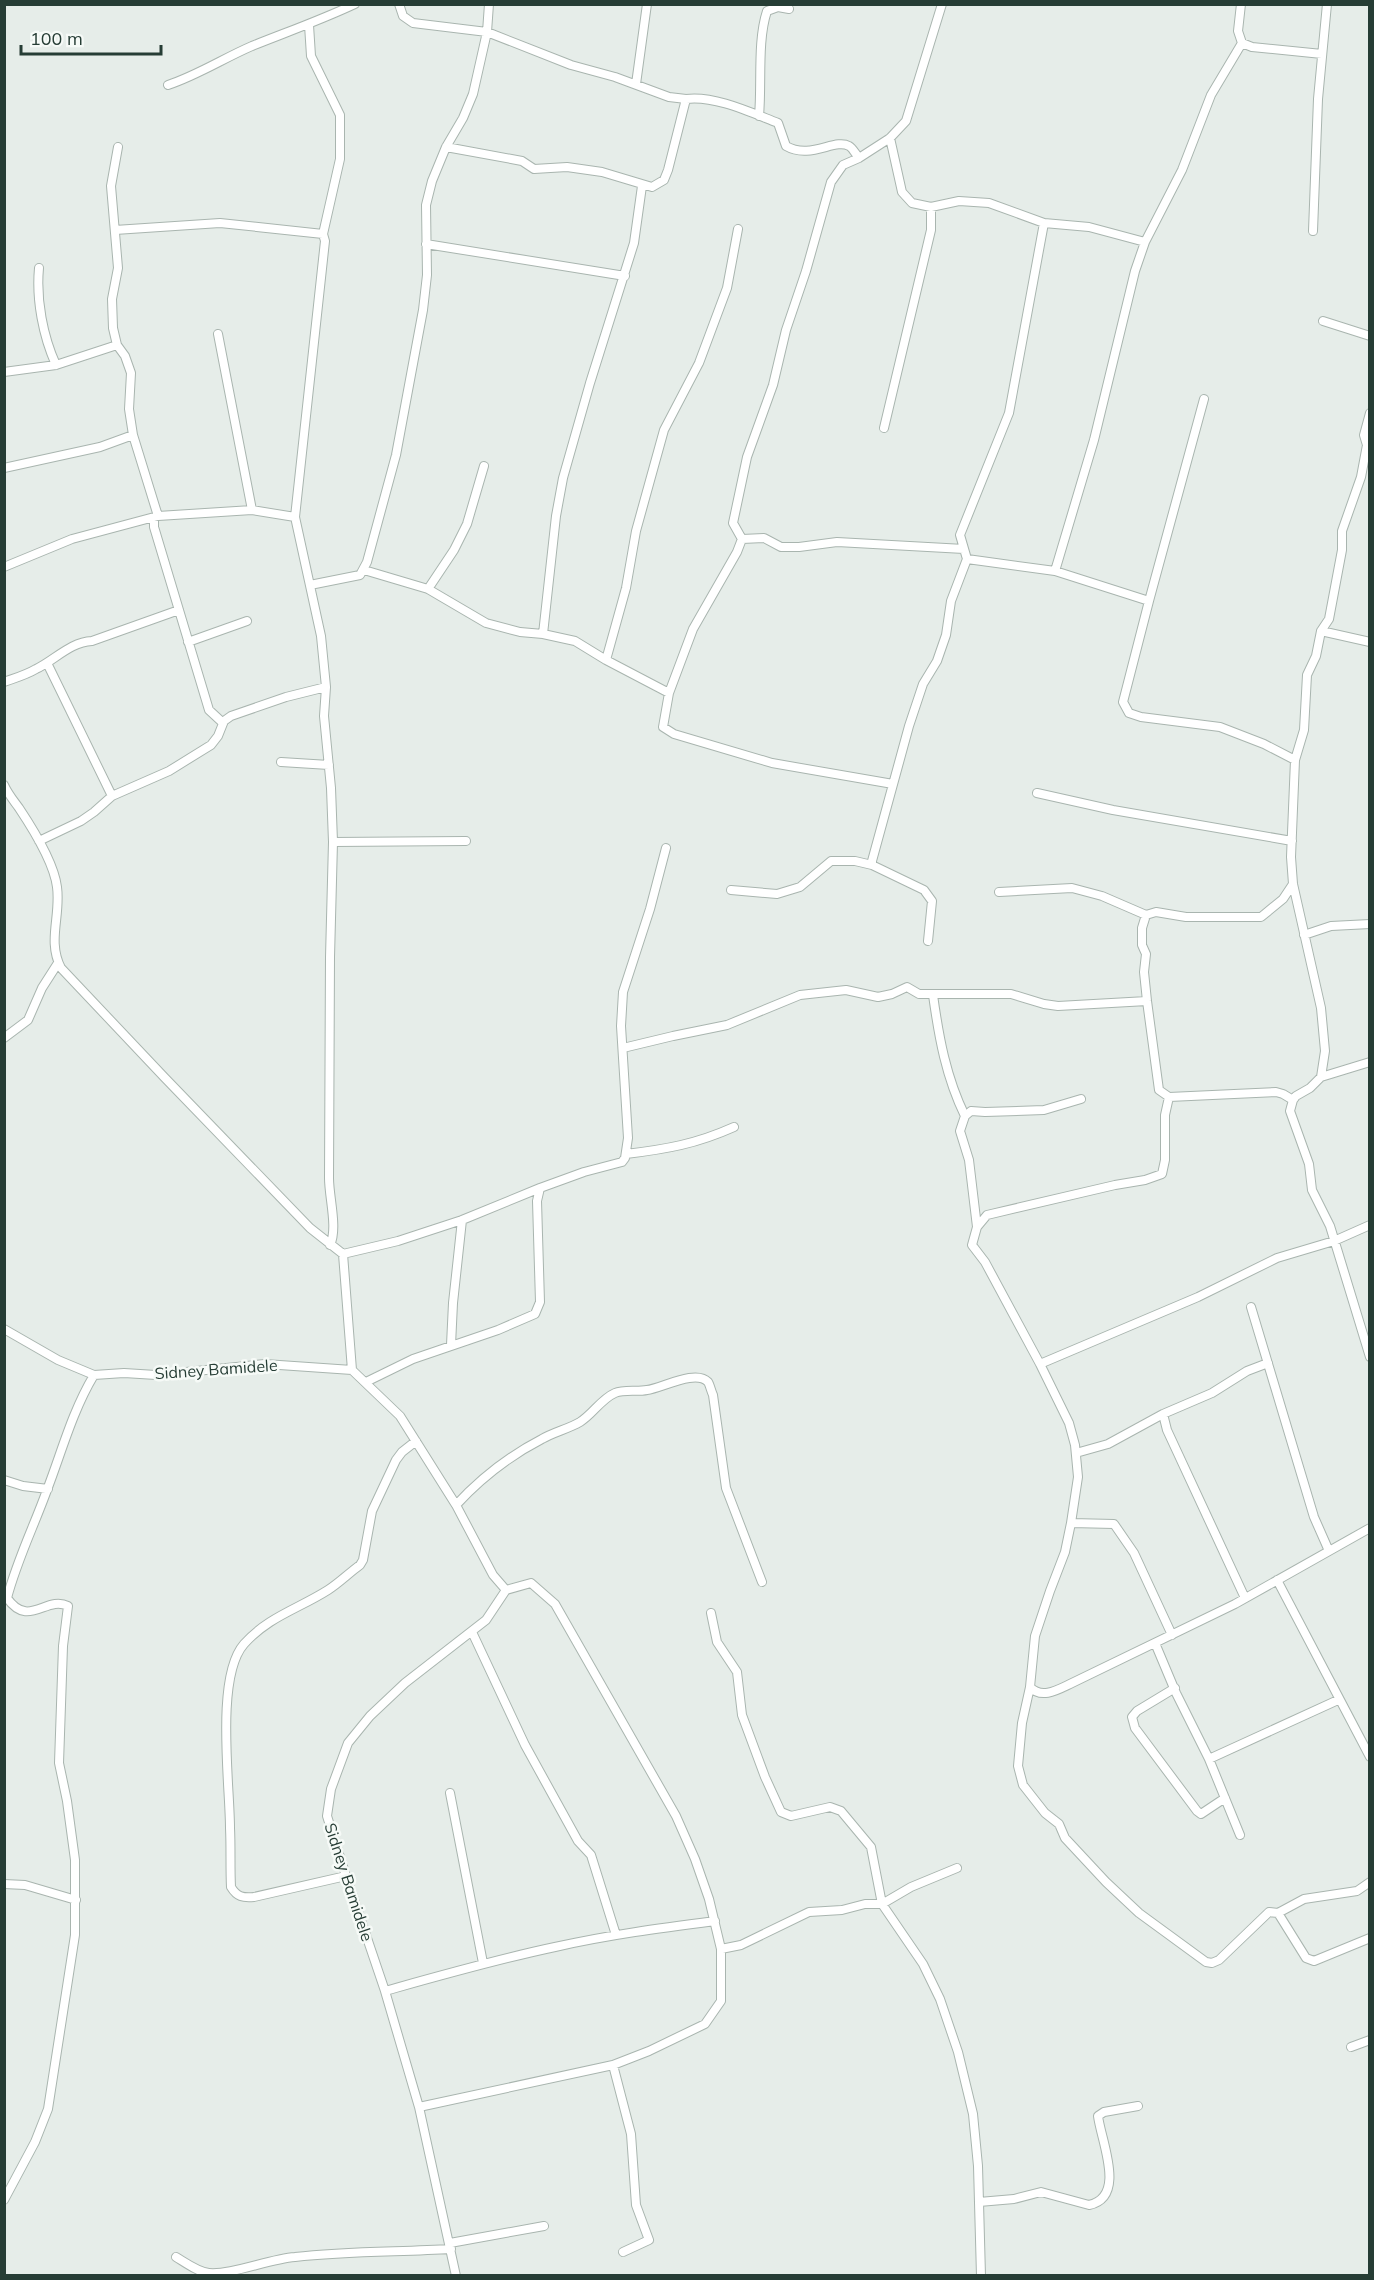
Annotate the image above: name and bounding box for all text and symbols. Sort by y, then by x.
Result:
scale bar [21,18,160,56]
text: 100 m [30,27,83,50]
street label: Sidney Bamidele [154,1355,278,1383]
street label: Sidney Bamidele [320,1820,378,1944]

